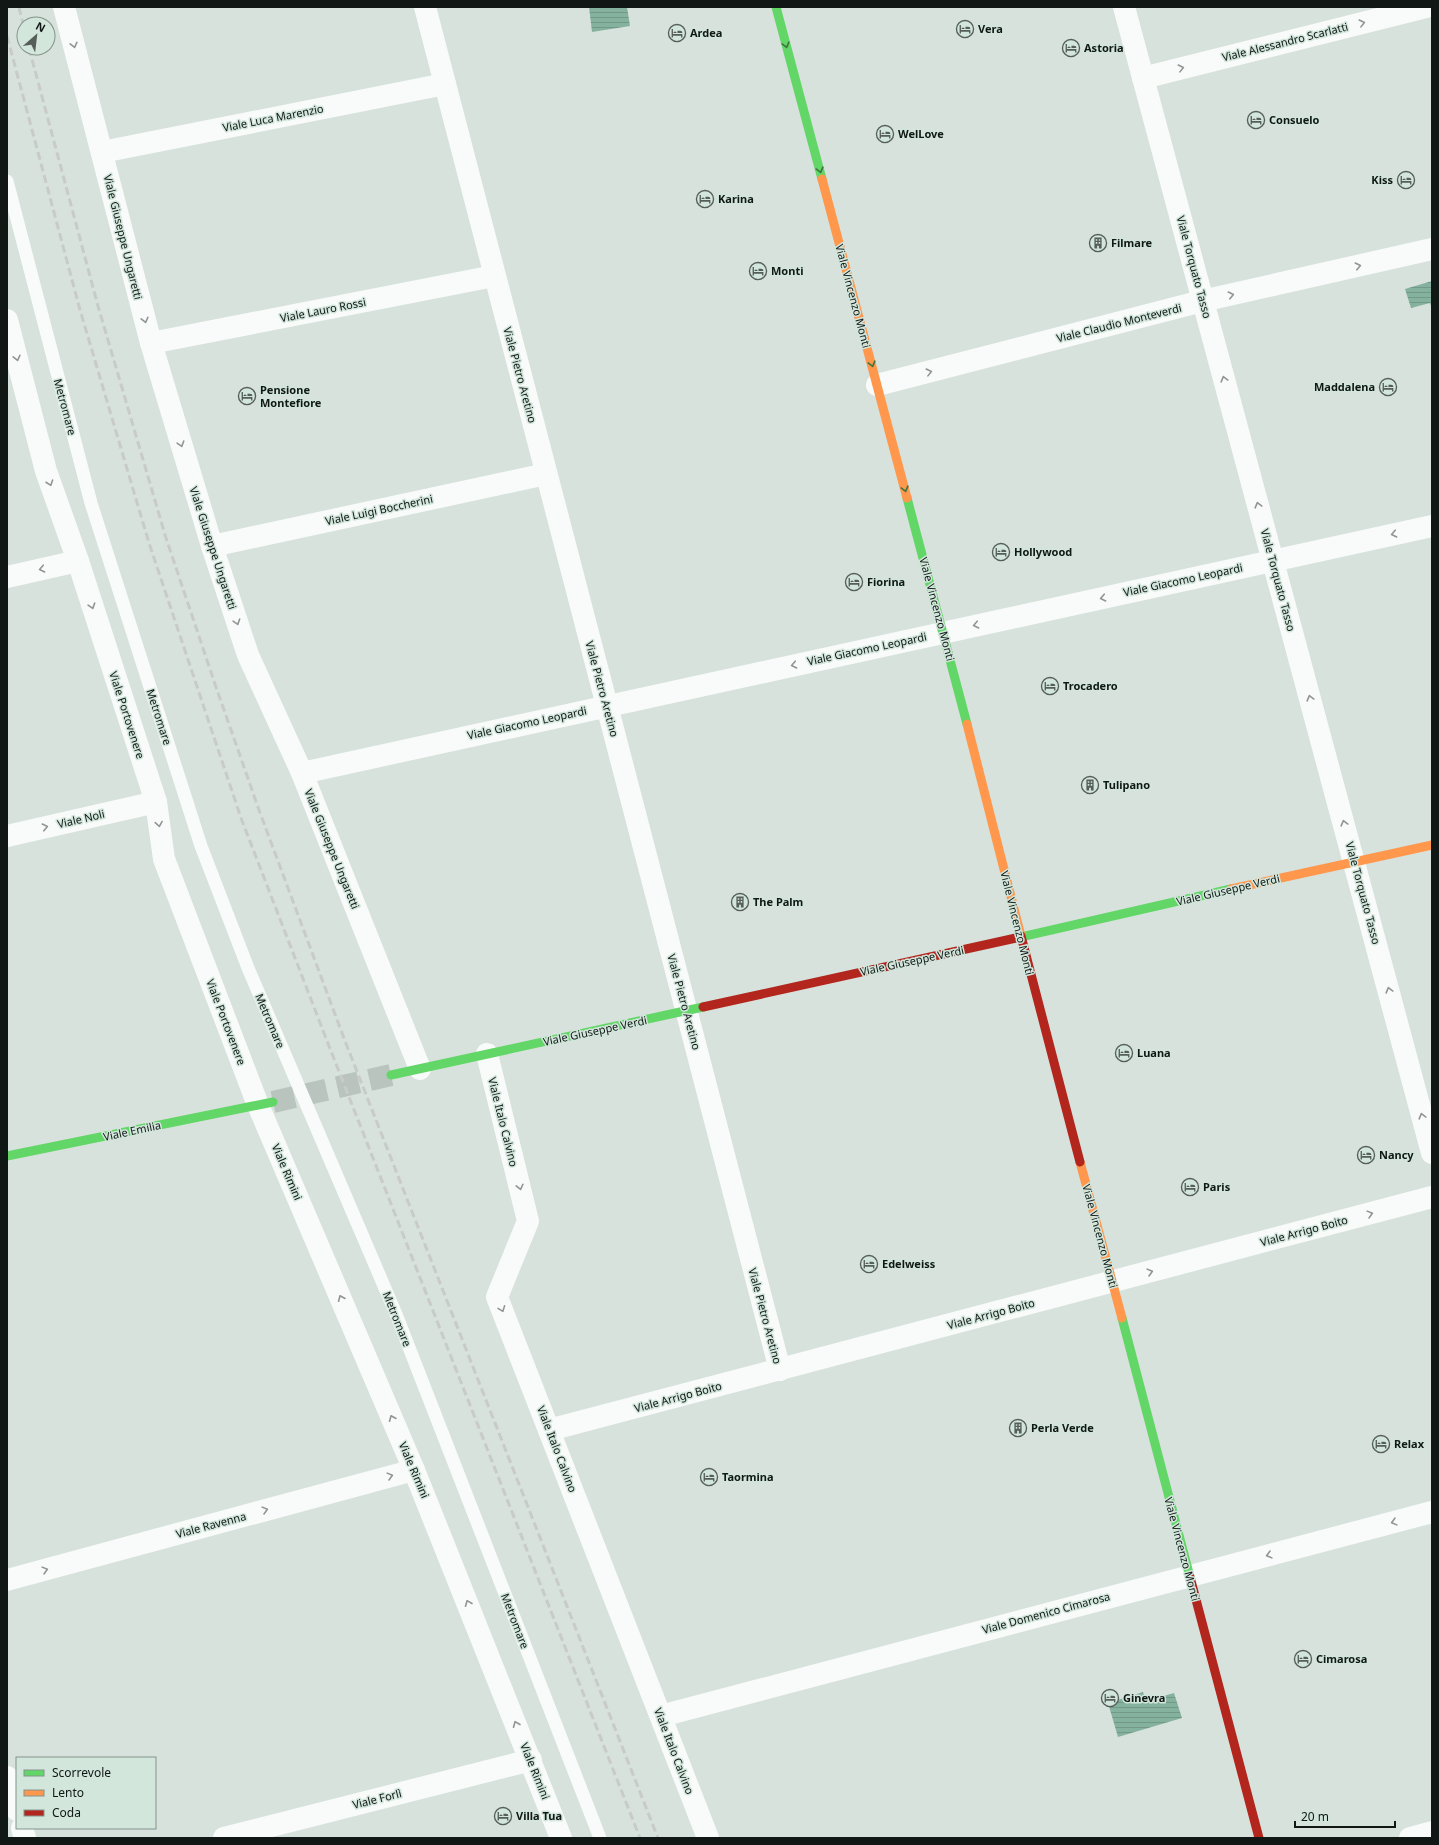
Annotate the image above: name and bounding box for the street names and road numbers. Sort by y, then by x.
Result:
street label: Viale Alessandro Scarlatti [1220,19,1350,64]
street label: Viale Luca Marenzio [221,100,325,135]
street label: Viale Giuseppe Ungaretti [101,173,146,301]
street label: Viale Torquato Tasso [1174,214,1215,320]
street label: Viale Vincenzo Monti [832,242,875,349]
street label: Viale Lauro Rossi [279,294,367,325]
street label: Viale Claudio Monteverdi [1055,300,1183,345]
street label: Viale Pietro Aretino [500,325,541,425]
street label: Metromare [51,377,80,437]
street label: Viale Giuseppe Ungaretti [187,485,240,611]
street label: Viale Luigi Boccherini [324,491,434,528]
street label: Viale Torquato Tasso [1258,527,1299,633]
street label: Viale Vincenzo Monti [916,555,959,662]
street label: Viale Giacomo Leopardi [1122,560,1244,600]
street label: Viale Giacomo Leopardi [806,629,928,669]
street label: Viale Pietro Aretino [582,639,623,739]
street label: Viale Portovenere [106,669,149,760]
street label: Metromare [143,687,176,747]
street label: Viale Giacomo Leopardi [466,703,588,743]
street label: Viale Giuseppe Ungaretti [301,787,363,911]
street label: Viale Noli [56,806,106,831]
street label: Viale Torquato Tasso [1343,840,1384,946]
street label: Viale Vincenzo Monti [997,869,1038,977]
street label: Viale Giuseppe Verdi [1175,870,1281,909]
street label: Viale Giuseppe Verdi [859,942,965,979]
street label: Viale Pietro Aretino [664,952,705,1052]
street label: Viale Portovenere [203,977,250,1067]
street label: Metromare [252,991,289,1050]
street label: Viale Giuseppe Verdi [542,1012,648,1049]
street label: Viale Italo Calvino [485,1076,522,1168]
street label: Viale Emilia [102,1117,162,1144]
street label: Viale Rimini [269,1141,306,1202]
street label: Viale Vincenzo Monti [1079,1182,1122,1289]
street label: Viale Arrigo Boito [1258,1212,1350,1249]
street label: Viale Pietro Aretino [745,1266,786,1366]
street label: Metromare [380,1289,415,1349]
street label: Viale Arrigo Boito [945,1295,1037,1332]
street label: Viale Arrigo Boito [632,1378,724,1415]
street label: Viale Italo Calvino [534,1403,581,1495]
street label: Viale Rimini [396,1439,433,1500]
street label: Viale Vincenzo Monti [1161,1495,1204,1602]
street label: Viale Ravenna [174,1508,248,1541]
street label: Viale Domenico Cimarosa [980,1588,1111,1637]
street label: Metromare [498,1591,533,1651]
street label: Viale Italo Calvino [651,1705,698,1797]
street label: Viale Rimini [517,1740,554,1801]
street label: Viale Forlì [351,1785,403,1812]

